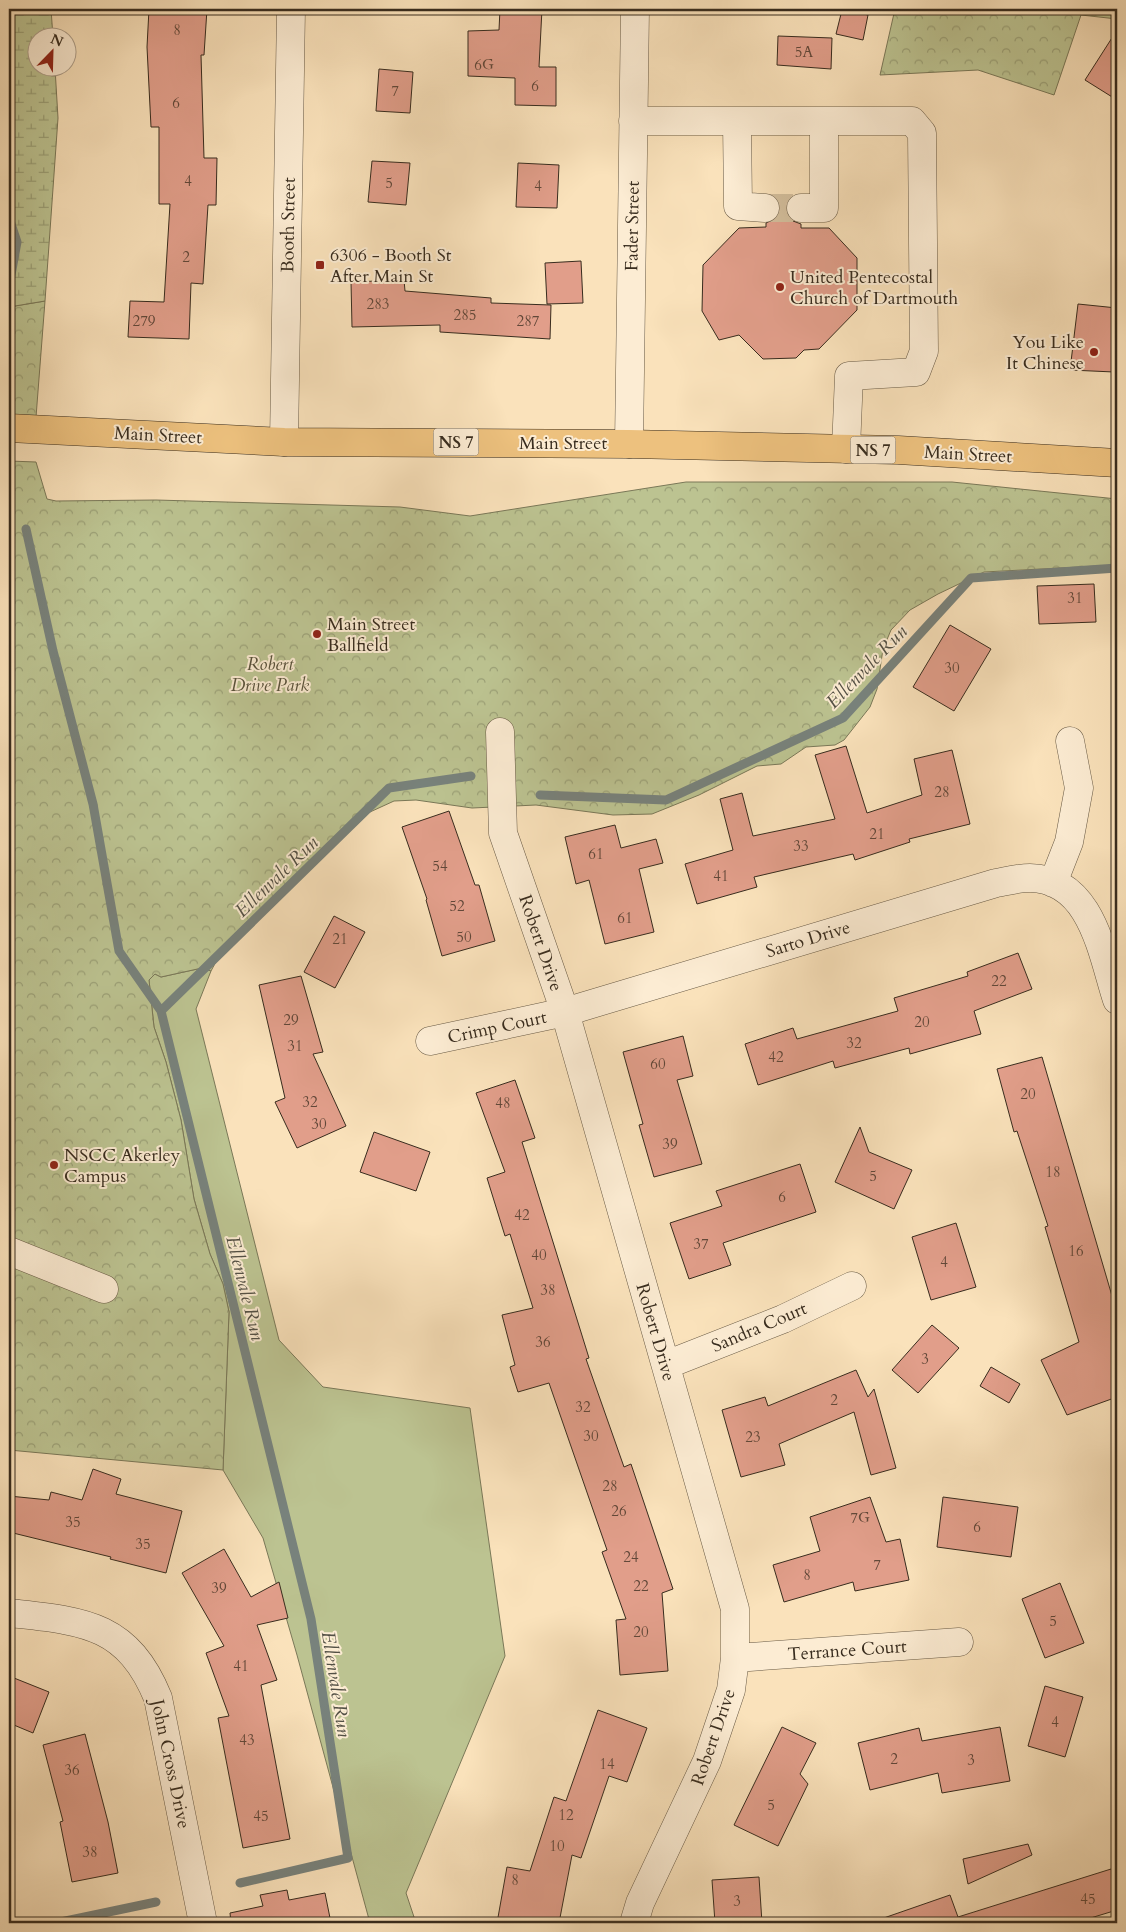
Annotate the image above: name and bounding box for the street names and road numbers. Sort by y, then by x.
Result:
street label: Booth Street [275,177,302,273]
street label: Fader Street [619,180,646,271]
street label: Main Street [113,421,203,450]
road number: NS 7 [434,428,478,456]
street label: Main Street [519,431,607,456]
road number: NS 7 [850,436,896,464]
street label: Main Street [923,440,1013,469]
street label: Robert Drive [512,892,569,995]
street label: Sarto Drive [763,915,853,964]
street label: Crimp Court [445,1005,549,1050]
street label: Robert Drive [630,1280,681,1384]
street label: Sandra Court [708,1296,811,1359]
street label: Terrance Court [787,1634,908,1667]
street label: Robert Drive [685,1686,742,1789]
street label: John Cross Drive [144,1694,196,1831]

